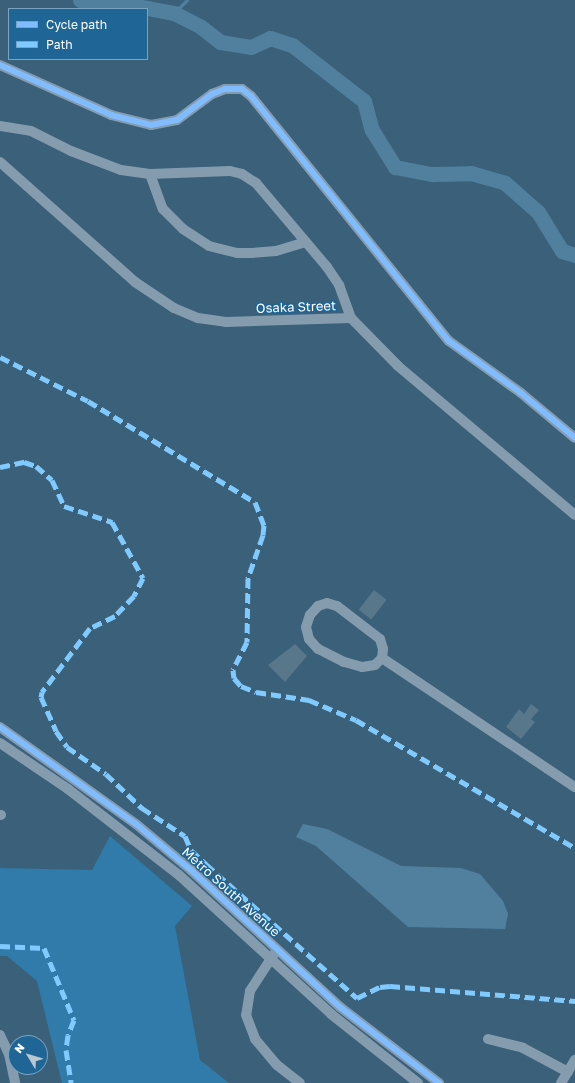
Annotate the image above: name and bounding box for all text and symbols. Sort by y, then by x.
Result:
legend [8,8,148,60]
text: Cycle path [46,17,107,32]
text: Path [46,37,73,52]
street label: Osaka Street [256,298,336,316]
street label: Metro South Avenue [179,844,283,940]
north arrow [8,1035,48,1075]
text: N [11,1041,27,1055]

